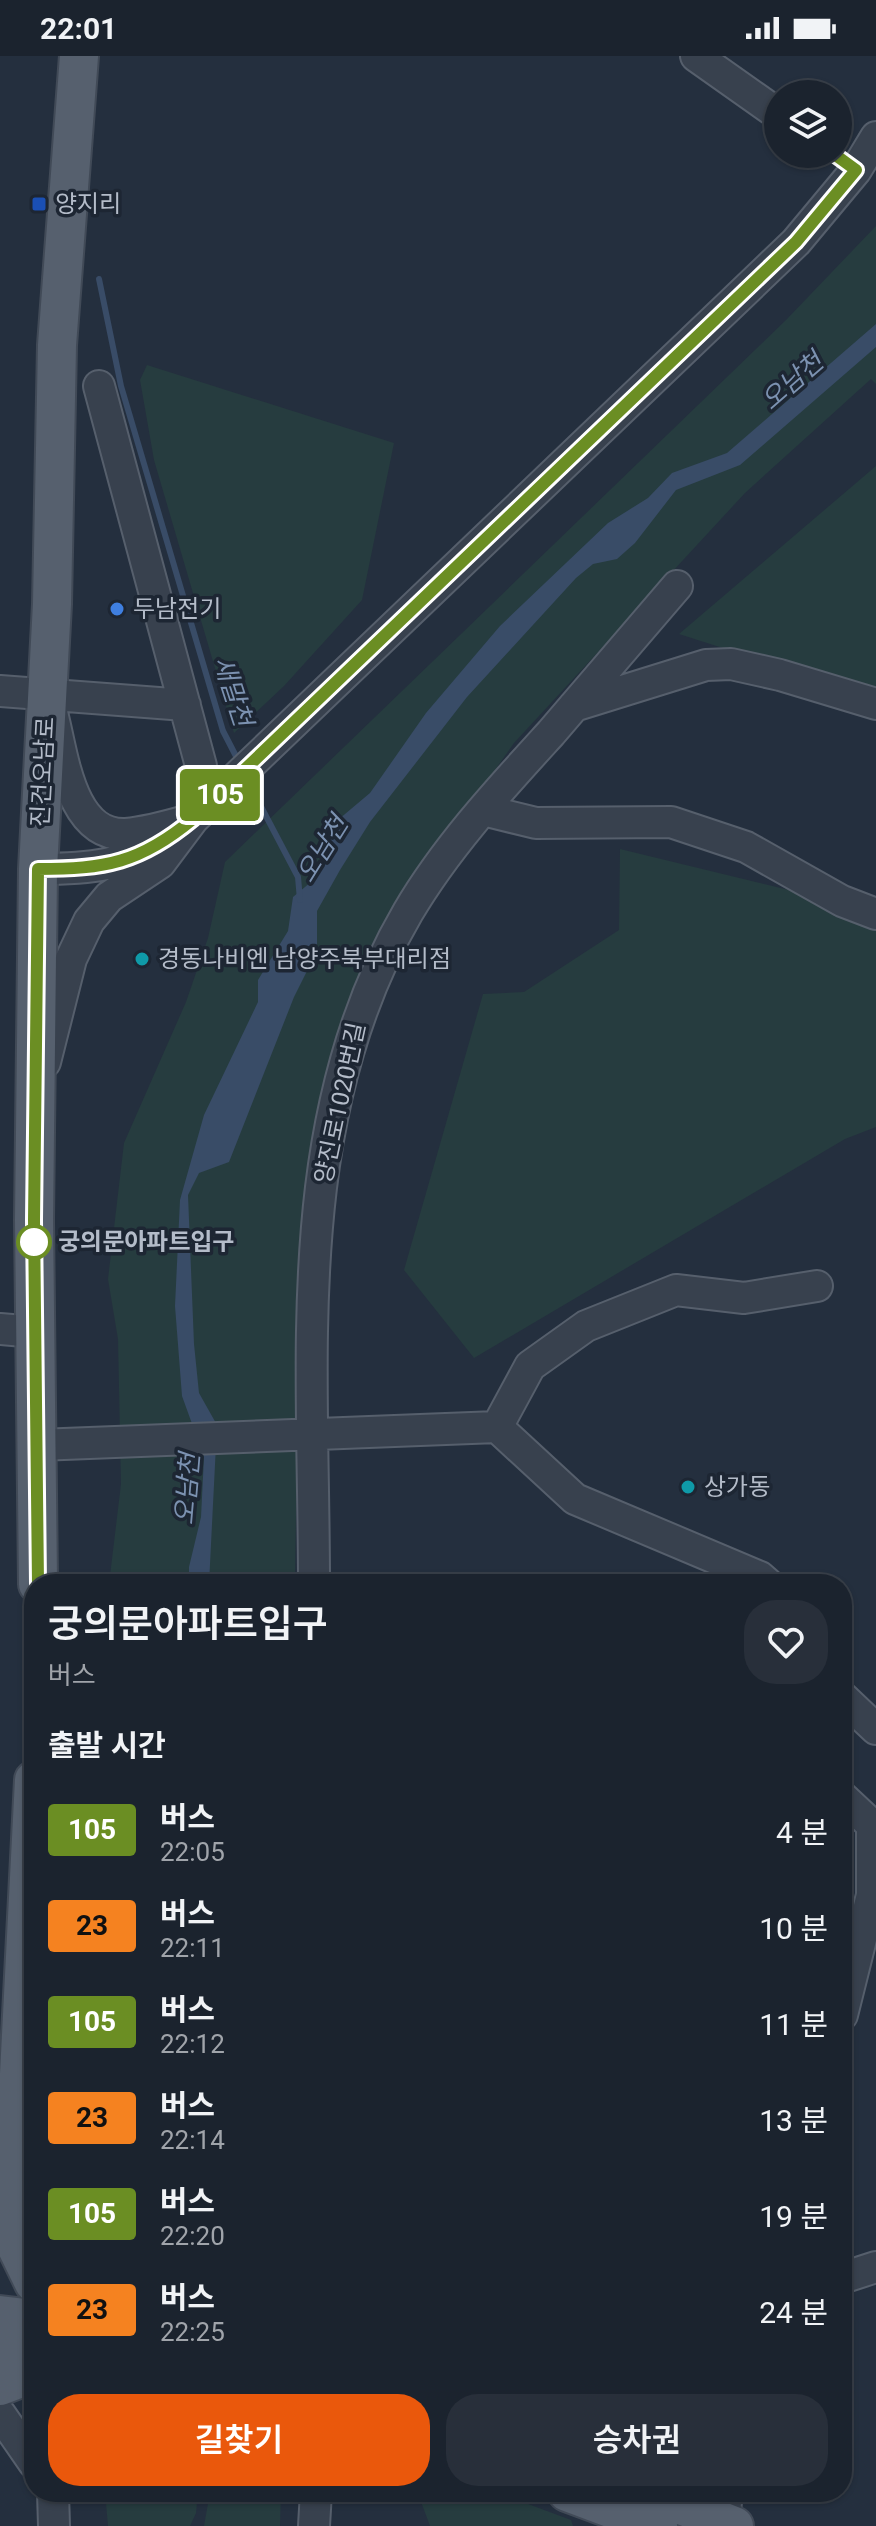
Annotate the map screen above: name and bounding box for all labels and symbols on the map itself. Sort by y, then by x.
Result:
place label: 양지리 [55,190,121,218]
marker: 양지리 [30,195,48,213]
water label: 오남천 [755,344,831,416]
place label: 두남전기 [133,595,221,623]
marker: 두남전기 [108,600,126,618]
water label: 새말천 [208,652,259,733]
street label: 진건오남로 [26,716,60,828]
line badge: 105 [174,769,266,821]
water label: 오남천 [290,808,355,887]
place label: 경동나비엔 남양주북부대리점 [158,945,451,973]
marker: 경동나비엔 남양주북부대리점 [133,950,151,968]
street label: 양진로1020번길 [309,1020,371,1186]
marker: 궁의문아파트입구 [17,1225,51,1259]
place label: 궁의문아파트입구 [58,1228,235,1256]
water label: 오남천 [169,1449,205,1526]
place label: 상가동 [704,1473,770,1501]
marker: 상가동 [679,1478,697,1496]

